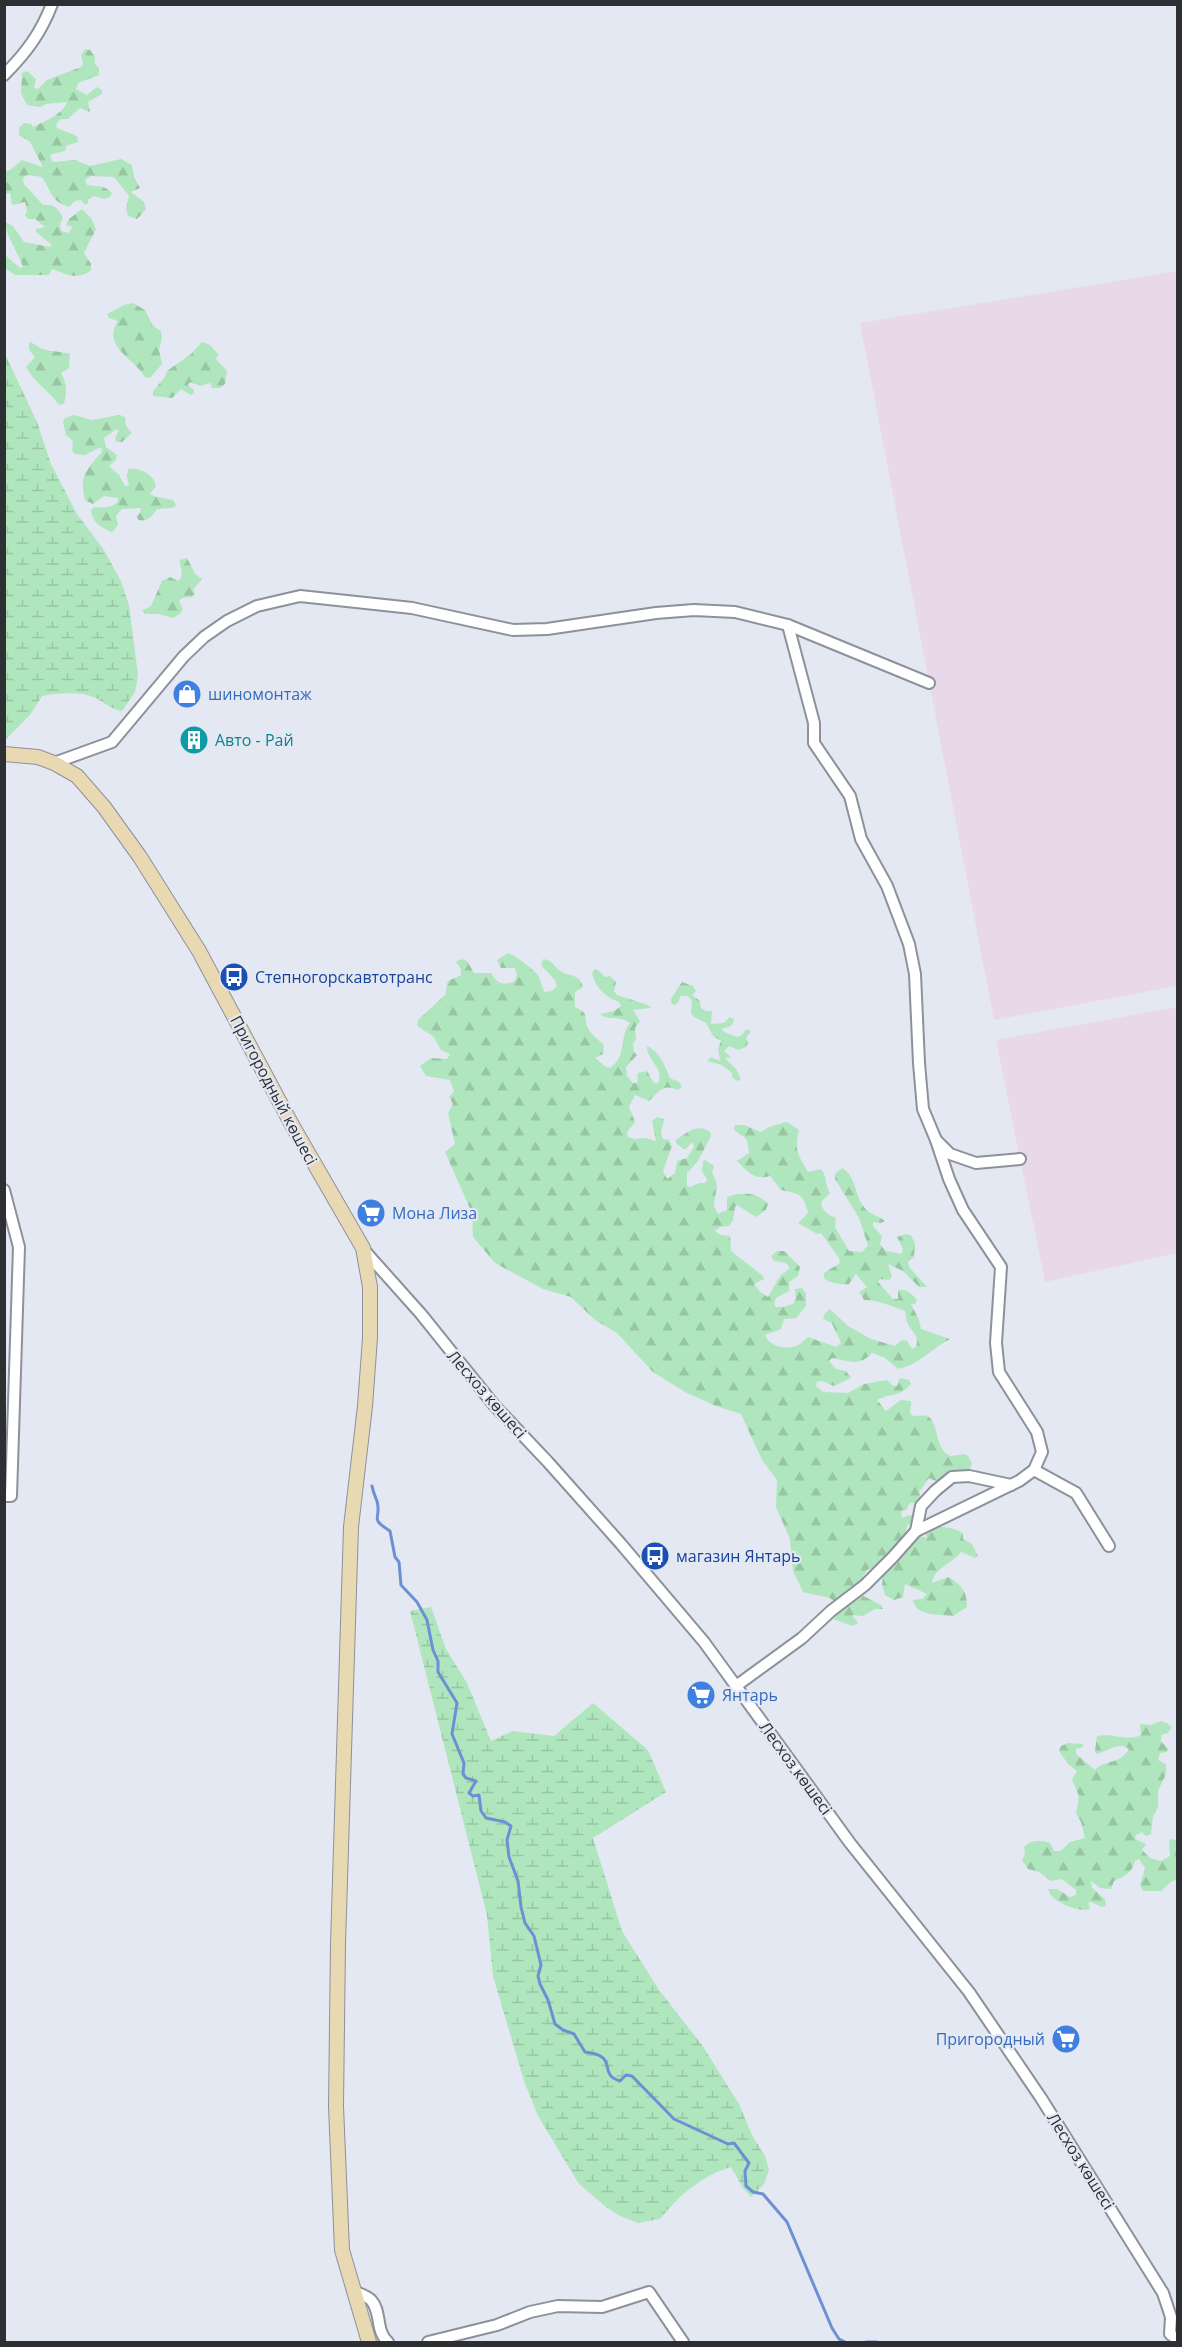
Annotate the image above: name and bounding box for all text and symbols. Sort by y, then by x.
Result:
shop icon: шиномонтаж [171,678,203,710]
place label: шиномонтаж [208,683,312,705]
building icon: Авто - Рай [178,724,210,756]
place label: Авто - Рай [215,729,294,751]
bus stop icon: Степногорскавтотранс [218,961,250,993]
place label: Степногорскавтотранс [255,966,433,988]
street label: Пригородный көшесі [225,1011,323,1169]
supermarket icon: Мона Лиза [355,1197,387,1229]
place label: Мона Лиза [392,1202,477,1224]
street label: Лесхоз көшесі [442,1345,532,1443]
bus stop icon: магазин Янтарь [639,1540,671,1572]
place label: магазин Янтарь [676,1545,801,1567]
supermarket icon: Янтарь [685,1679,717,1711]
place label: Янтарь [722,1684,778,1706]
street label: Лесхоз көшесі [755,1717,837,1819]
supermarket icon: Пригородный [1050,2023,1082,2055]
place label: Пригородный [936,2028,1045,2050]
street label: Лесхоз көшесі [1042,2108,1120,2214]

